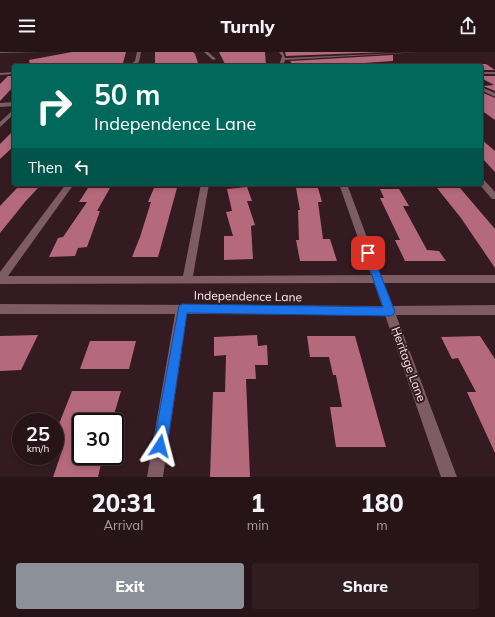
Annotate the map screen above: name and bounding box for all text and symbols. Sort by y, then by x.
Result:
icon: menu [16,15,38,37]
text: Turnly [220,15,275,38]
icon: share [457,15,479,37]
text: 50 m [94,77,160,112]
icon: right [28,80,80,132]
text: Independence Lane [94,112,256,135]
icon: left [71,156,93,178]
text: Then [28,158,63,177]
pin [351,236,385,270]
icon: arrive [357,242,379,264]
street label: Independence Lane [194,288,302,304]
street label: Heritage Lane [389,325,429,403]
speed limit sign: 30 [72,413,124,465]
text: 25 [26,421,50,446]
position arrow [139,425,181,467]
text: km/h [27,442,49,455]
text: 20:31 [91,488,155,518]
text: 1 [251,488,265,518]
text: 180 [360,488,404,518]
text: Arrival [103,517,143,533]
text: min [247,517,269,533]
text: m [376,517,388,533]
button: Exit [16,563,244,609]
button: Share [252,563,479,609]

